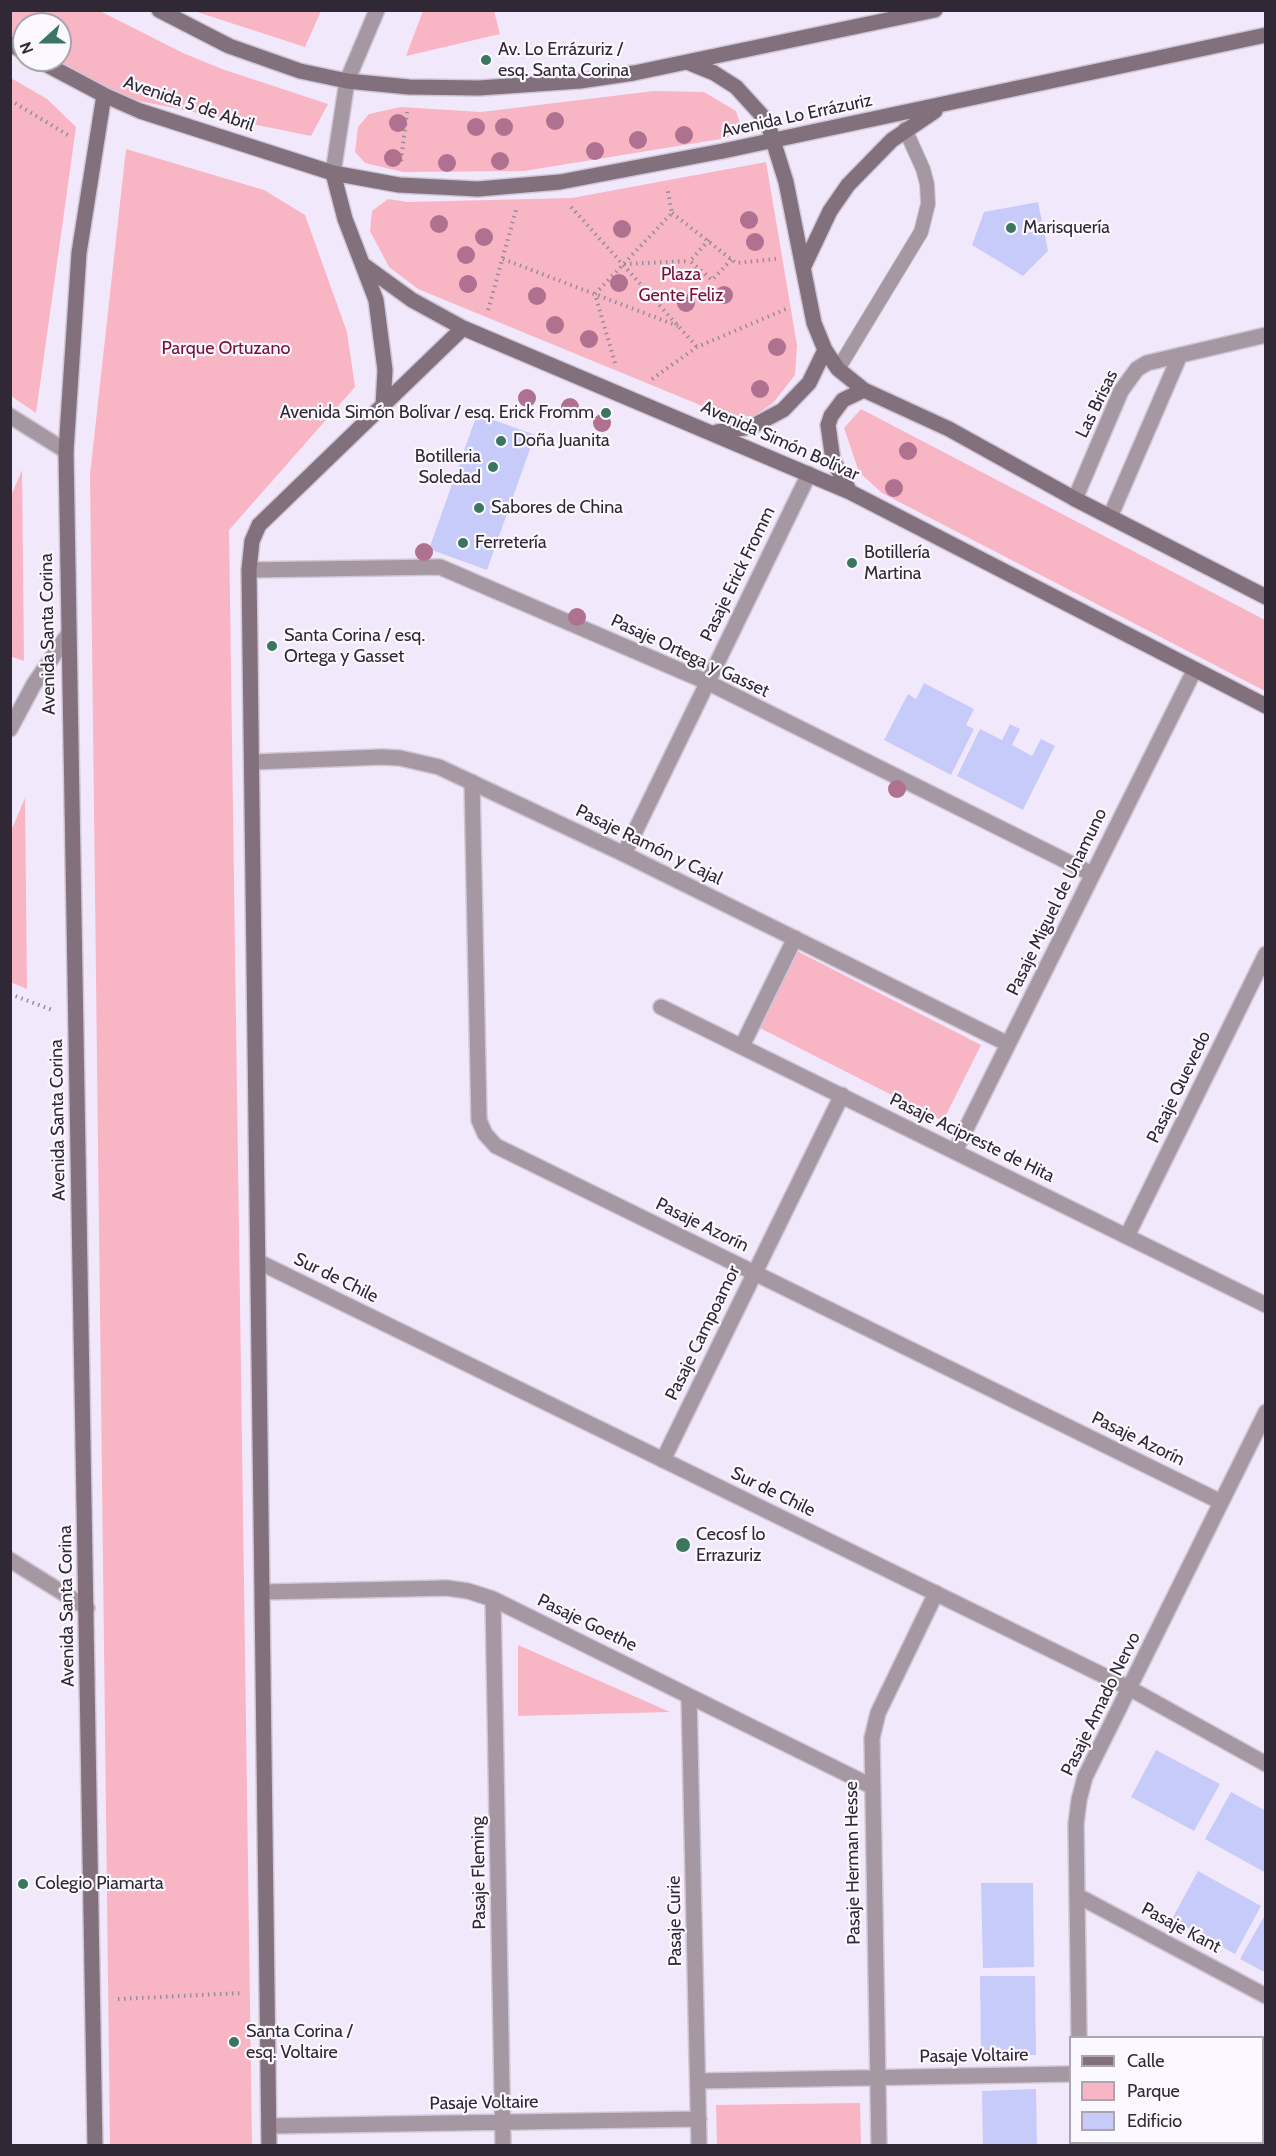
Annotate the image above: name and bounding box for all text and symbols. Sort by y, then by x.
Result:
north arrow [12,12,72,72]
text: N [16,39,37,57]
place label: Av. Lo Errázuriz / esq. Santa Corina [498,39,629,82]
marker: Av. Lo Errázuriz / esq. Santa Corina [479,53,493,67]
street label: Avenida 5 de Abril [121,72,257,136]
street label: Avenida Lo Errázuriz [720,89,874,143]
place label: Marisquería [1023,217,1110,239]
marker: Marisquería [1004,221,1018,235]
park label: Plaza Gente Feliz [639,264,723,306]
park label: Parque Ortuzano [162,338,290,360]
street label: Las Brisas [1071,367,1123,441]
street label: Avenida Simón Bolívar [698,396,862,486]
place label: Avenida Simón Bolívar / esq. Erick Fromm [280,402,594,424]
marker: Avenida Simón Bolívar / esq. Erick Fromm [599,406,613,420]
place label: Doña Juanita [513,430,610,452]
marker: Doña Juanita [494,434,508,448]
place label: Botilleria Soledad [415,446,481,488]
marker: Botilleria Soledad [486,460,500,474]
place label: Sabores de China [491,497,623,519]
marker: Sabores de China [472,501,486,515]
street label: Pasaje Erick Fromm [696,503,780,645]
place label: Ferretería [475,532,547,554]
marker: Ferretería [456,536,470,550]
place label: Botillería Martina [864,542,930,584]
street label: Avenida Santa Corina [36,553,60,715]
marker: Botillería Martina [845,556,859,570]
street label: Pasaje Ortega y Gasset [607,610,773,702]
place label: Santa Corina / esq. Ortega y Gasset [284,625,425,668]
marker: Santa Corina / esq. Ortega y Gasset [265,639,279,653]
street label: Pasaje Ramón y Cajal [572,800,726,890]
street label: Pasaje Miguel de Unamuno [1002,805,1112,999]
street label: Pasaje Quevedo [1143,1027,1215,1147]
street label: Avenida Santa Corina [46,1039,70,1201]
street label: Pasaje Acipreste de Hita [886,1089,1058,1187]
street label: Pasaje Azorín [652,1193,752,1257]
street label: Sur de Chile [290,1248,382,1308]
street label: Pasaje Campoamor [661,1262,745,1404]
street label: Pasaje Azorín [1088,1407,1188,1471]
street label: Sur de Chile [727,1462,819,1522]
place label: Cecosf lo Errazuriz [696,1524,766,1567]
street label: Avenida Santa Corina [55,1525,79,1687]
marker: Cecosf lo Errazuriz [674,1536,692,1554]
street label: Pasaje Goethe [534,1590,640,1656]
street label: Pasaje Amado Nervo [1057,1629,1145,1779]
street label: Pasaje Herman Hesse [841,1781,865,1945]
street label: Pasaje Fleming [467,1816,491,1930]
place label: Colegio Piamarta [35,1873,164,1895]
street label: Pasaje Curie [663,1875,687,1967]
marker: Colegio Piamarta [16,1877,30,1891]
street label: Pasaje Kant [1138,1898,1224,1958]
place label: Santa Corina / esq. Voltaire [246,2021,353,2064]
marker: Santa Corina / esq. Voltaire [227,2035,241,2049]
legend [1069,2036,1264,2144]
street label: Pasaje Voltaire [919,2044,1029,2068]
text: Calle [1127,2050,1164,2072]
text: Parque [1127,2080,1180,2102]
street label: Pasaje Voltaire [429,2091,539,2115]
text: Edificio [1127,2110,1182,2132]

